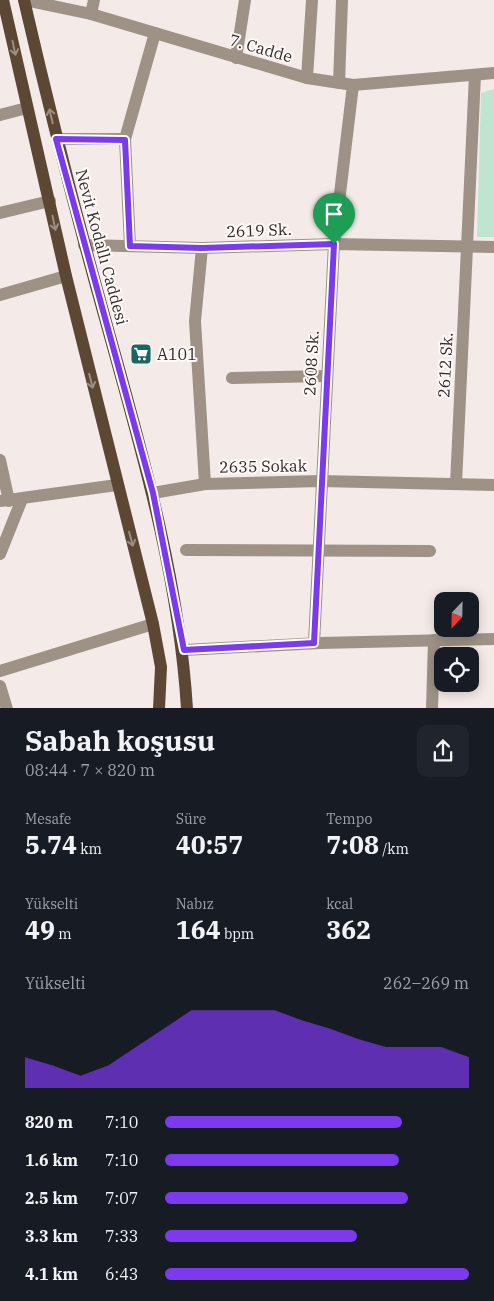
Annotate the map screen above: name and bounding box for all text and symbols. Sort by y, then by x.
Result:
street label: 7. Cadde [227,29,295,67]
one-way arrow [10,39,19,55]
one-way arrow [46,109,55,125]
street label: Nevit Kodallı Caddesi [72,167,132,327]
pin [313,193,355,244]
icon: arrive [320,200,348,228]
one-way arrow [50,215,60,231]
street label: 2619 Sk. [226,219,292,241]
street label: 2608 Sk. [299,330,323,396]
street label: 2612 Sk. [433,332,457,398]
supermarket icon: A101 [129,342,153,366]
place label: A101 [157,344,197,364]
one-way arrow [87,373,96,389]
street label: 2635 Sokak [219,455,308,477]
one-way arrow [127,530,136,546]
north arrow [434,592,479,638]
map controls [434,592,479,692]
button: locate [434,647,479,692]
text: Sabah koşusu [25,722,215,759]
button: share [417,725,469,777]
text: 08:44 · 7 × 820 m [25,760,155,780]
text: Mesafe [25,810,71,828]
text: Süre [176,810,206,828]
text: Tempo [326,810,372,828]
text: 5.74 [25,828,77,861]
text: 40:57 [176,828,243,861]
text: 7:08 [326,828,379,861]
text: km [77,840,102,858]
text: /km [379,840,409,858]
text: Yükselti [25,895,78,913]
text: Nabız [176,895,214,913]
text: kcal [326,895,353,913]
text: 49 [25,913,55,946]
text: 164 [176,913,221,946]
text: 362 [326,913,371,946]
text: m [55,925,72,943]
text: bpm [221,925,254,943]
text: Yükselti [25,973,86,993]
text: 262–269 m [383,973,469,993]
text: 820 m [25,1112,73,1132]
text: 7:10 [105,1112,138,1132]
text: 1.6 km [25,1150,78,1170]
text: 7:10 [105,1150,138,1170]
text: 2.5 km [25,1188,78,1208]
text: 7:07 [105,1188,138,1208]
text: 3.3 km [25,1226,78,1246]
text: 7:33 [105,1226,138,1246]
text: 4.1 km [25,1264,78,1284]
text: 6:43 [105,1264,138,1284]

